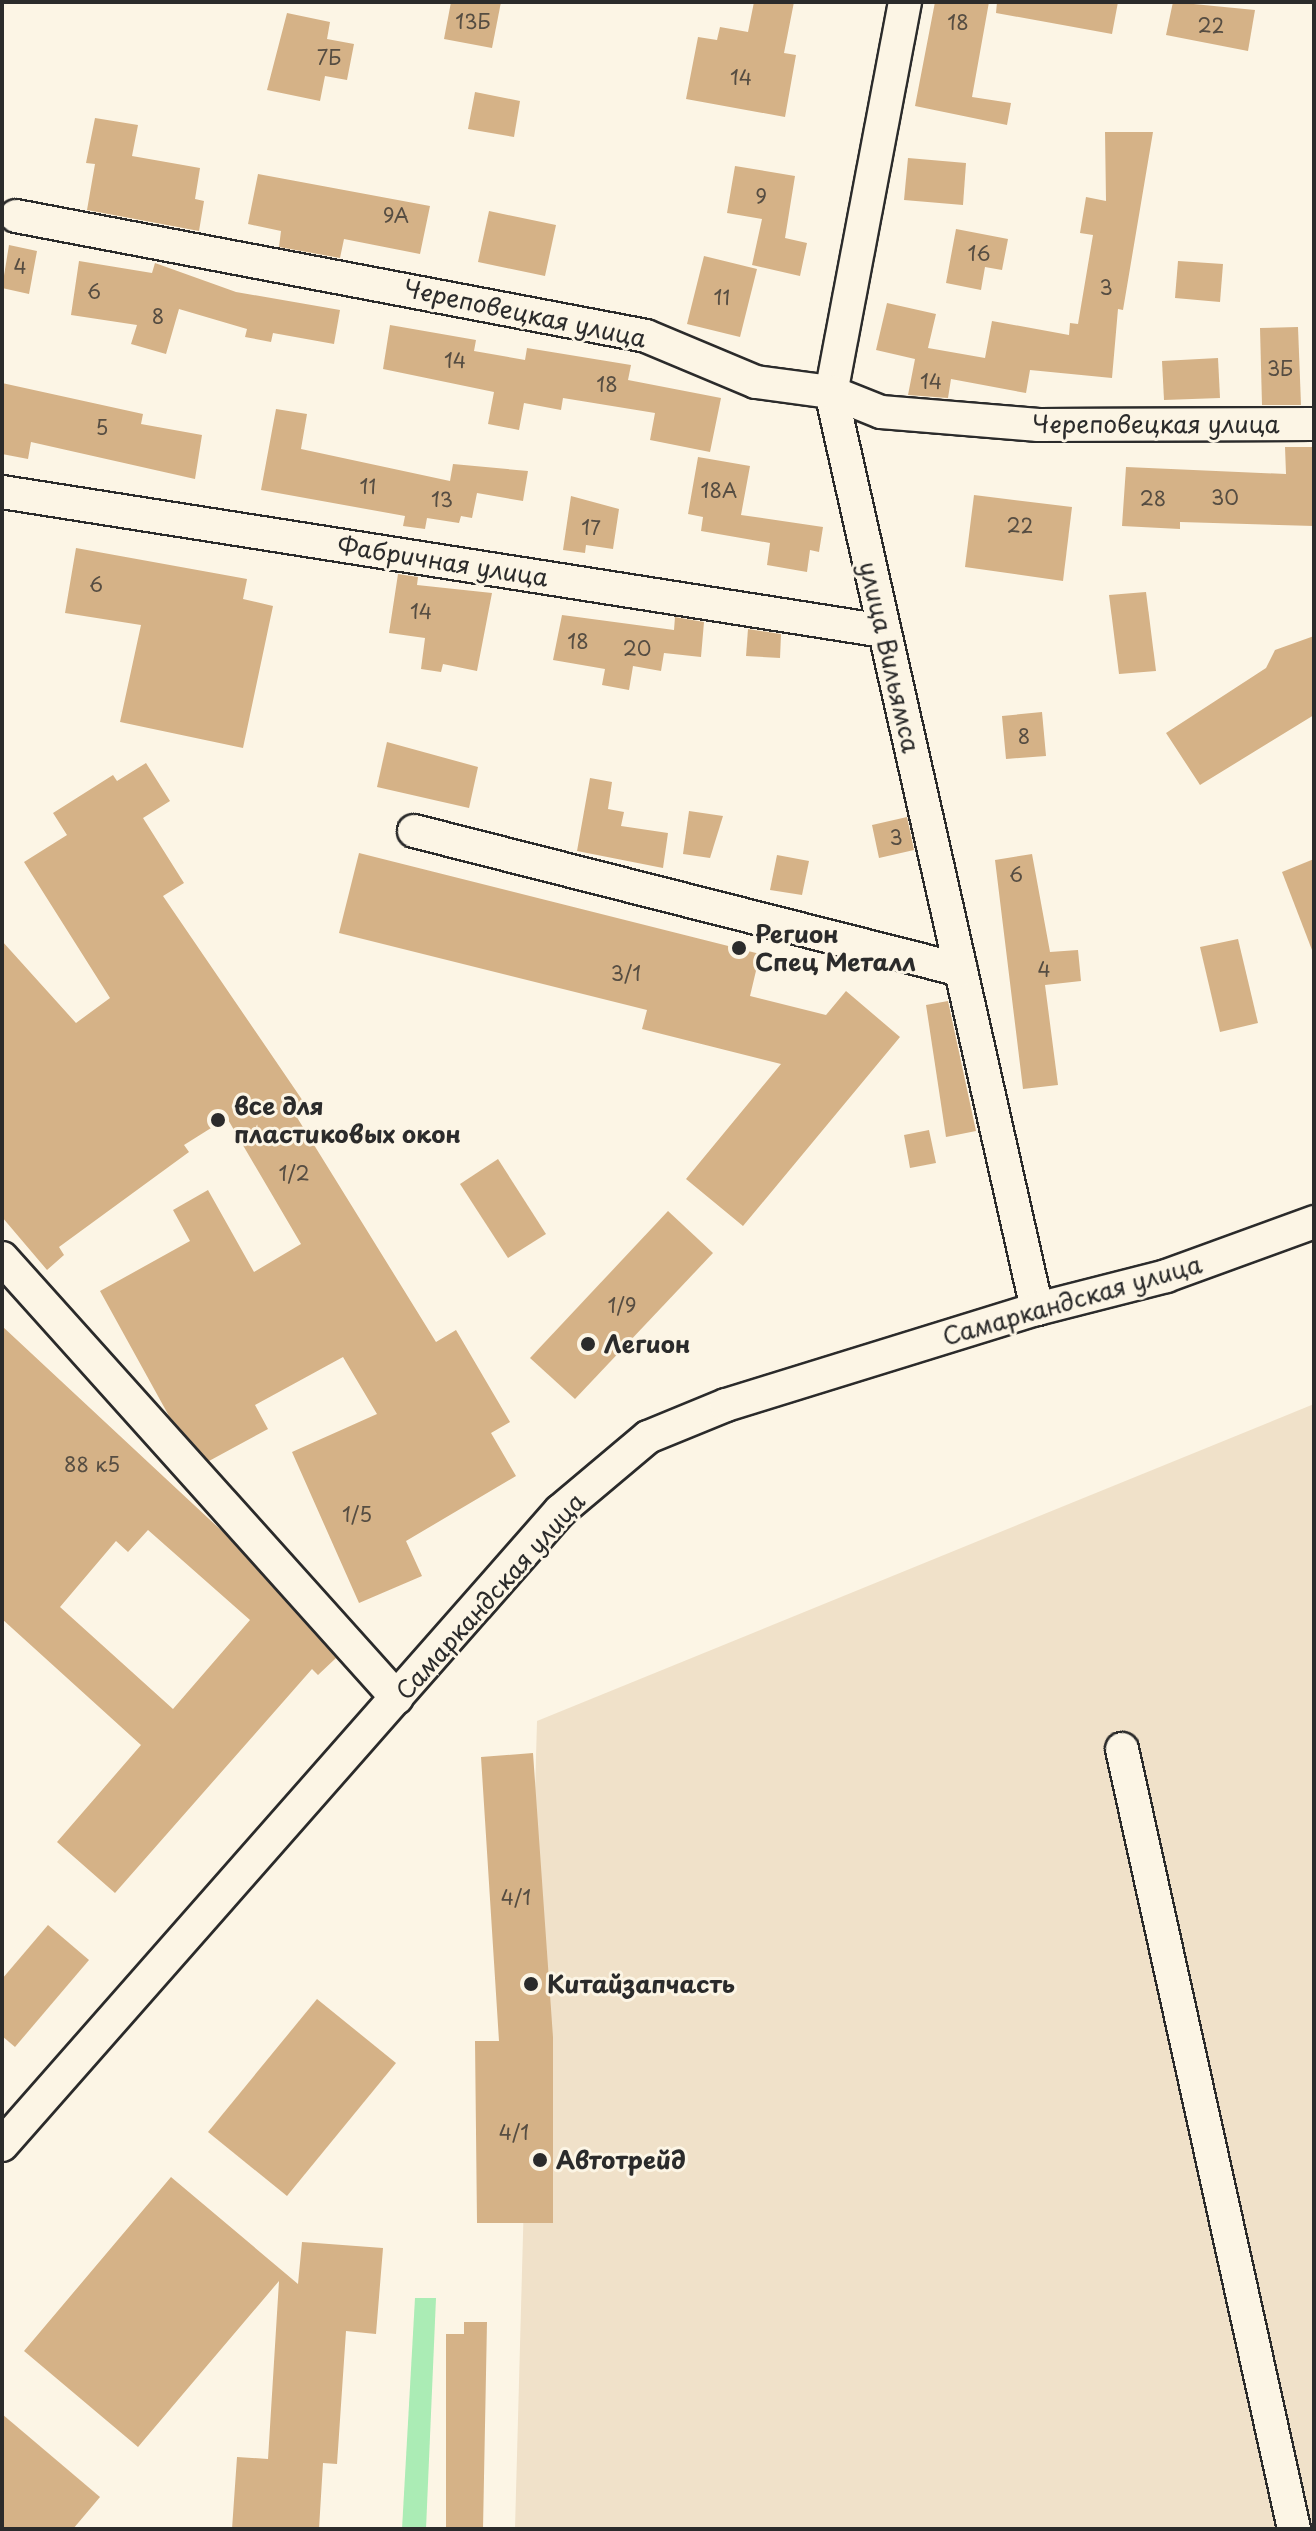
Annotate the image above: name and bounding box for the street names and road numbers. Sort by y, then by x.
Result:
street label: Череповецкая улица [400,273,650,353]
street label: Череповецкая улица [1032,410,1280,438]
street label: Фабричная улица [335,530,551,592]
street label: улица Вильямса [854,558,926,756]
street label: Самаркандская улица [938,1249,1206,1351]
street label: Самаркандская улица [389,1486,591,1706]

